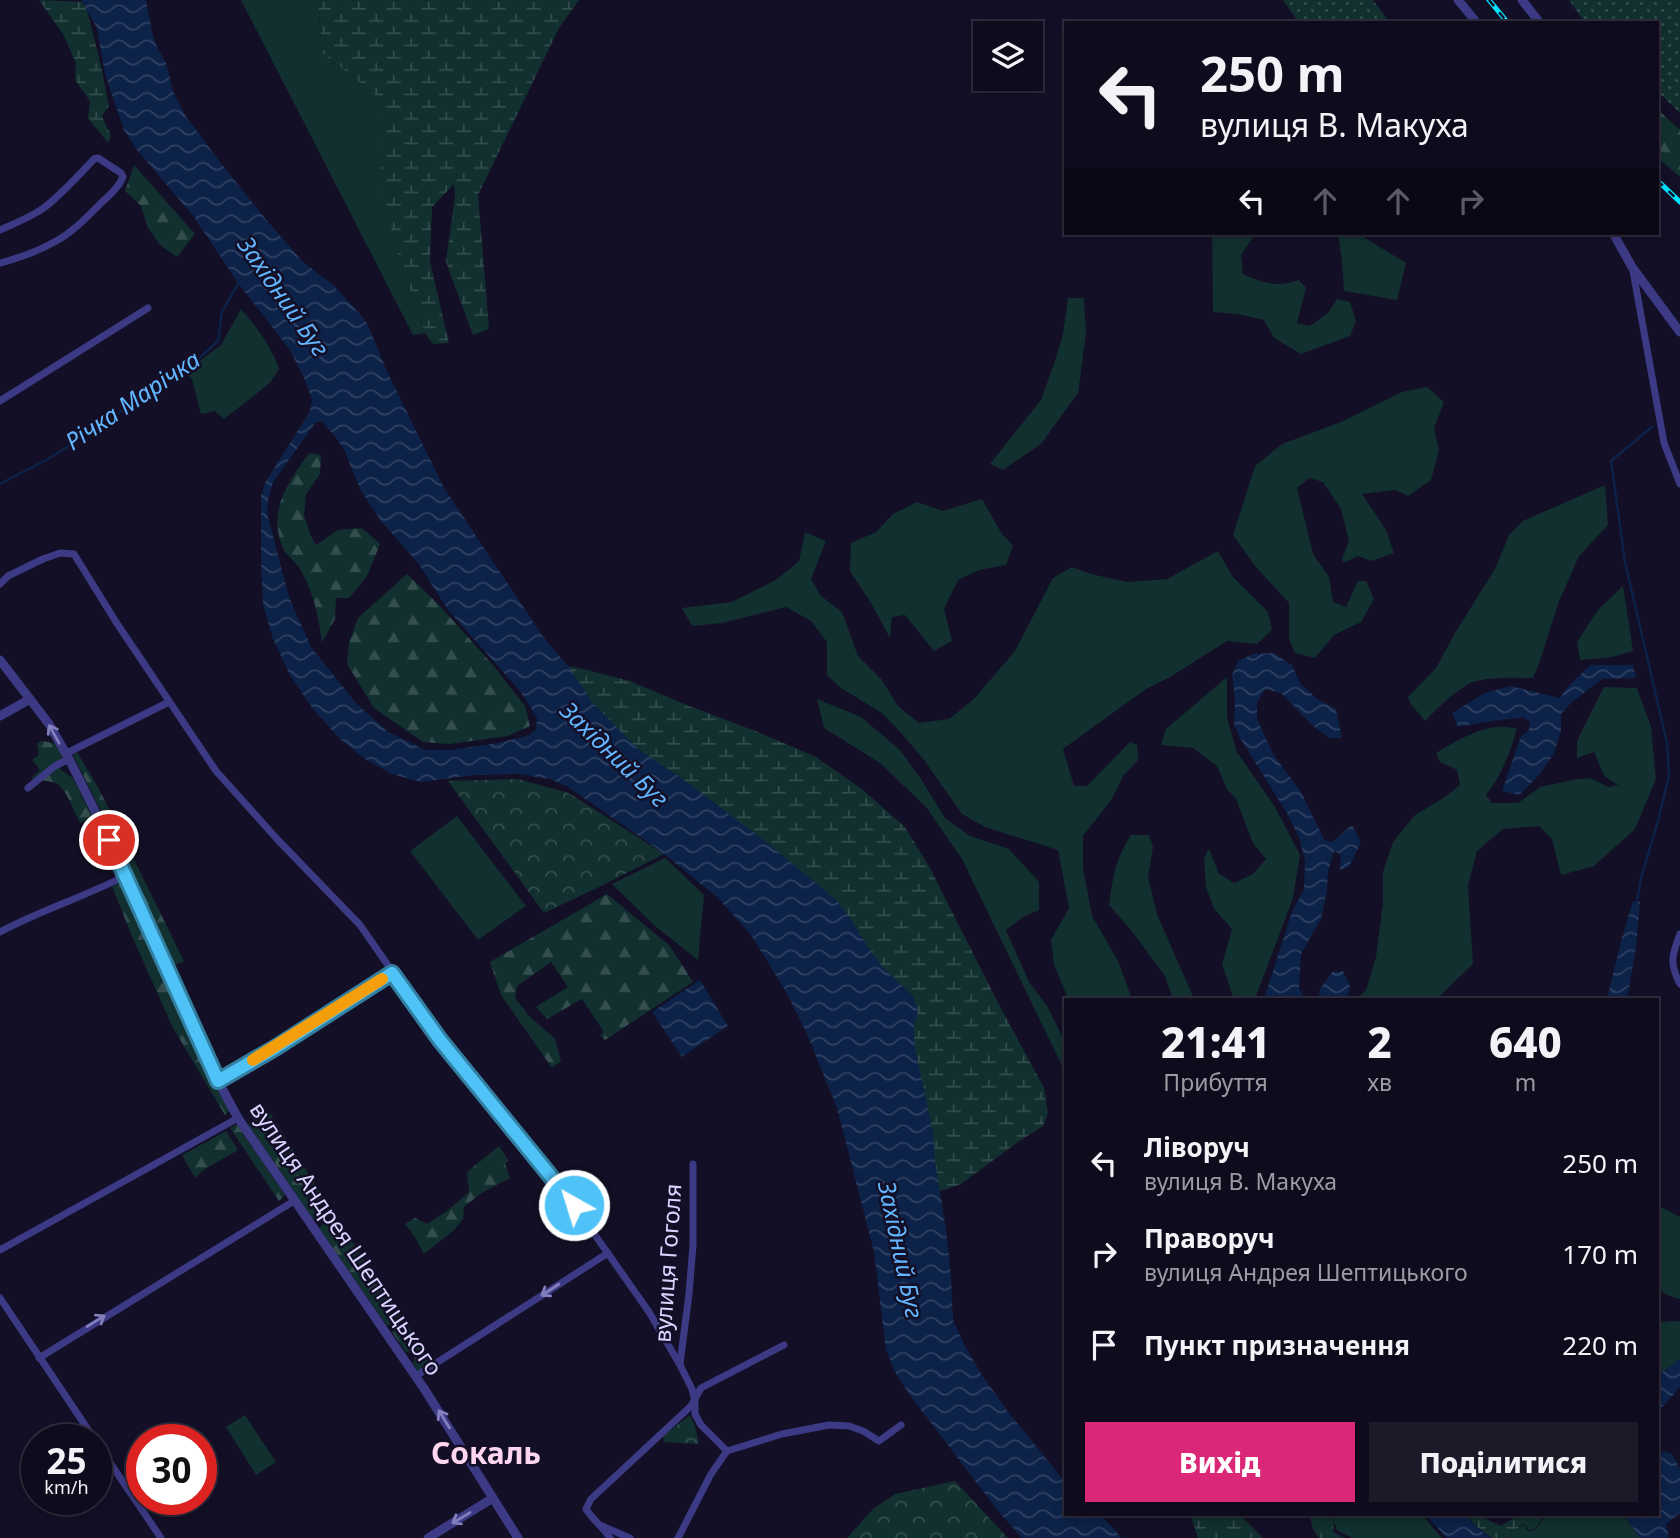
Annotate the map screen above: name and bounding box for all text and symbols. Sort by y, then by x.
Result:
map controls [973,21,1043,91]
button: layers [973,21,1043,91]
text: 250 m [1200,40,1345,106]
icon: left [1085,49,1176,140]
text: вулиця В. Макуха [1200,103,1469,146]
icon: left [1233,182,1271,220]
icon: ahead [1306,182,1344,220]
icon: ahead [1379,182,1417,220]
icon: right [1452,182,1490,220]
water label: Західний Буг [230,229,338,363]
water label: Річка Марічка [58,342,206,457]
water label: Західний Буг [553,693,677,814]
one-way arrow [47,724,61,744]
pin [79,810,139,870]
icon: arrive [90,821,128,859]
text: 21:41 [1161,1013,1270,1070]
text: 2 [1367,1013,1392,1070]
text: 640 [1489,1013,1562,1070]
text: Прибуття [1163,1066,1268,1098]
text: хв [1367,1066,1392,1098]
text: m [1515,1066,1536,1098]
street label: вулиця Андрея Шептицького [243,1095,451,1382]
text: Ліворуч [1144,1129,1250,1165]
icon: left [1085,1144,1123,1182]
text: 250 m [1562,1145,1638,1181]
text: вулиця В. Макуха [1144,1165,1337,1197]
position arrow [537,1168,611,1242]
water label: Західний Буг [871,1177,932,1321]
street label: вулиця Гоголя [645,1182,689,1343]
text: Праворуч [1144,1220,1275,1256]
icon: right [1085,1235,1123,1273]
text: 170 m [1562,1236,1638,1272]
text: вулиця Андрея Шептицького [1144,1256,1468,1288]
one-way arrow [541,1282,560,1297]
one-way arrow [86,1314,106,1328]
icon: arrive [1085,1326,1123,1364]
text: Пункт призначення [1144,1327,1410,1363]
text: 220 m [1562,1327,1638,1363]
one-way arrow [436,1410,450,1430]
button: Вихід [1085,1422,1355,1502]
button: Поділитися [1369,1422,1638,1502]
speed limit sign: 30 [126,1424,217,1515]
district label: Сокаль [431,1432,541,1473]
text: 25 [46,1437,87,1484]
text: km/h [44,1475,89,1499]
one-way arrow [451,1511,471,1525]

